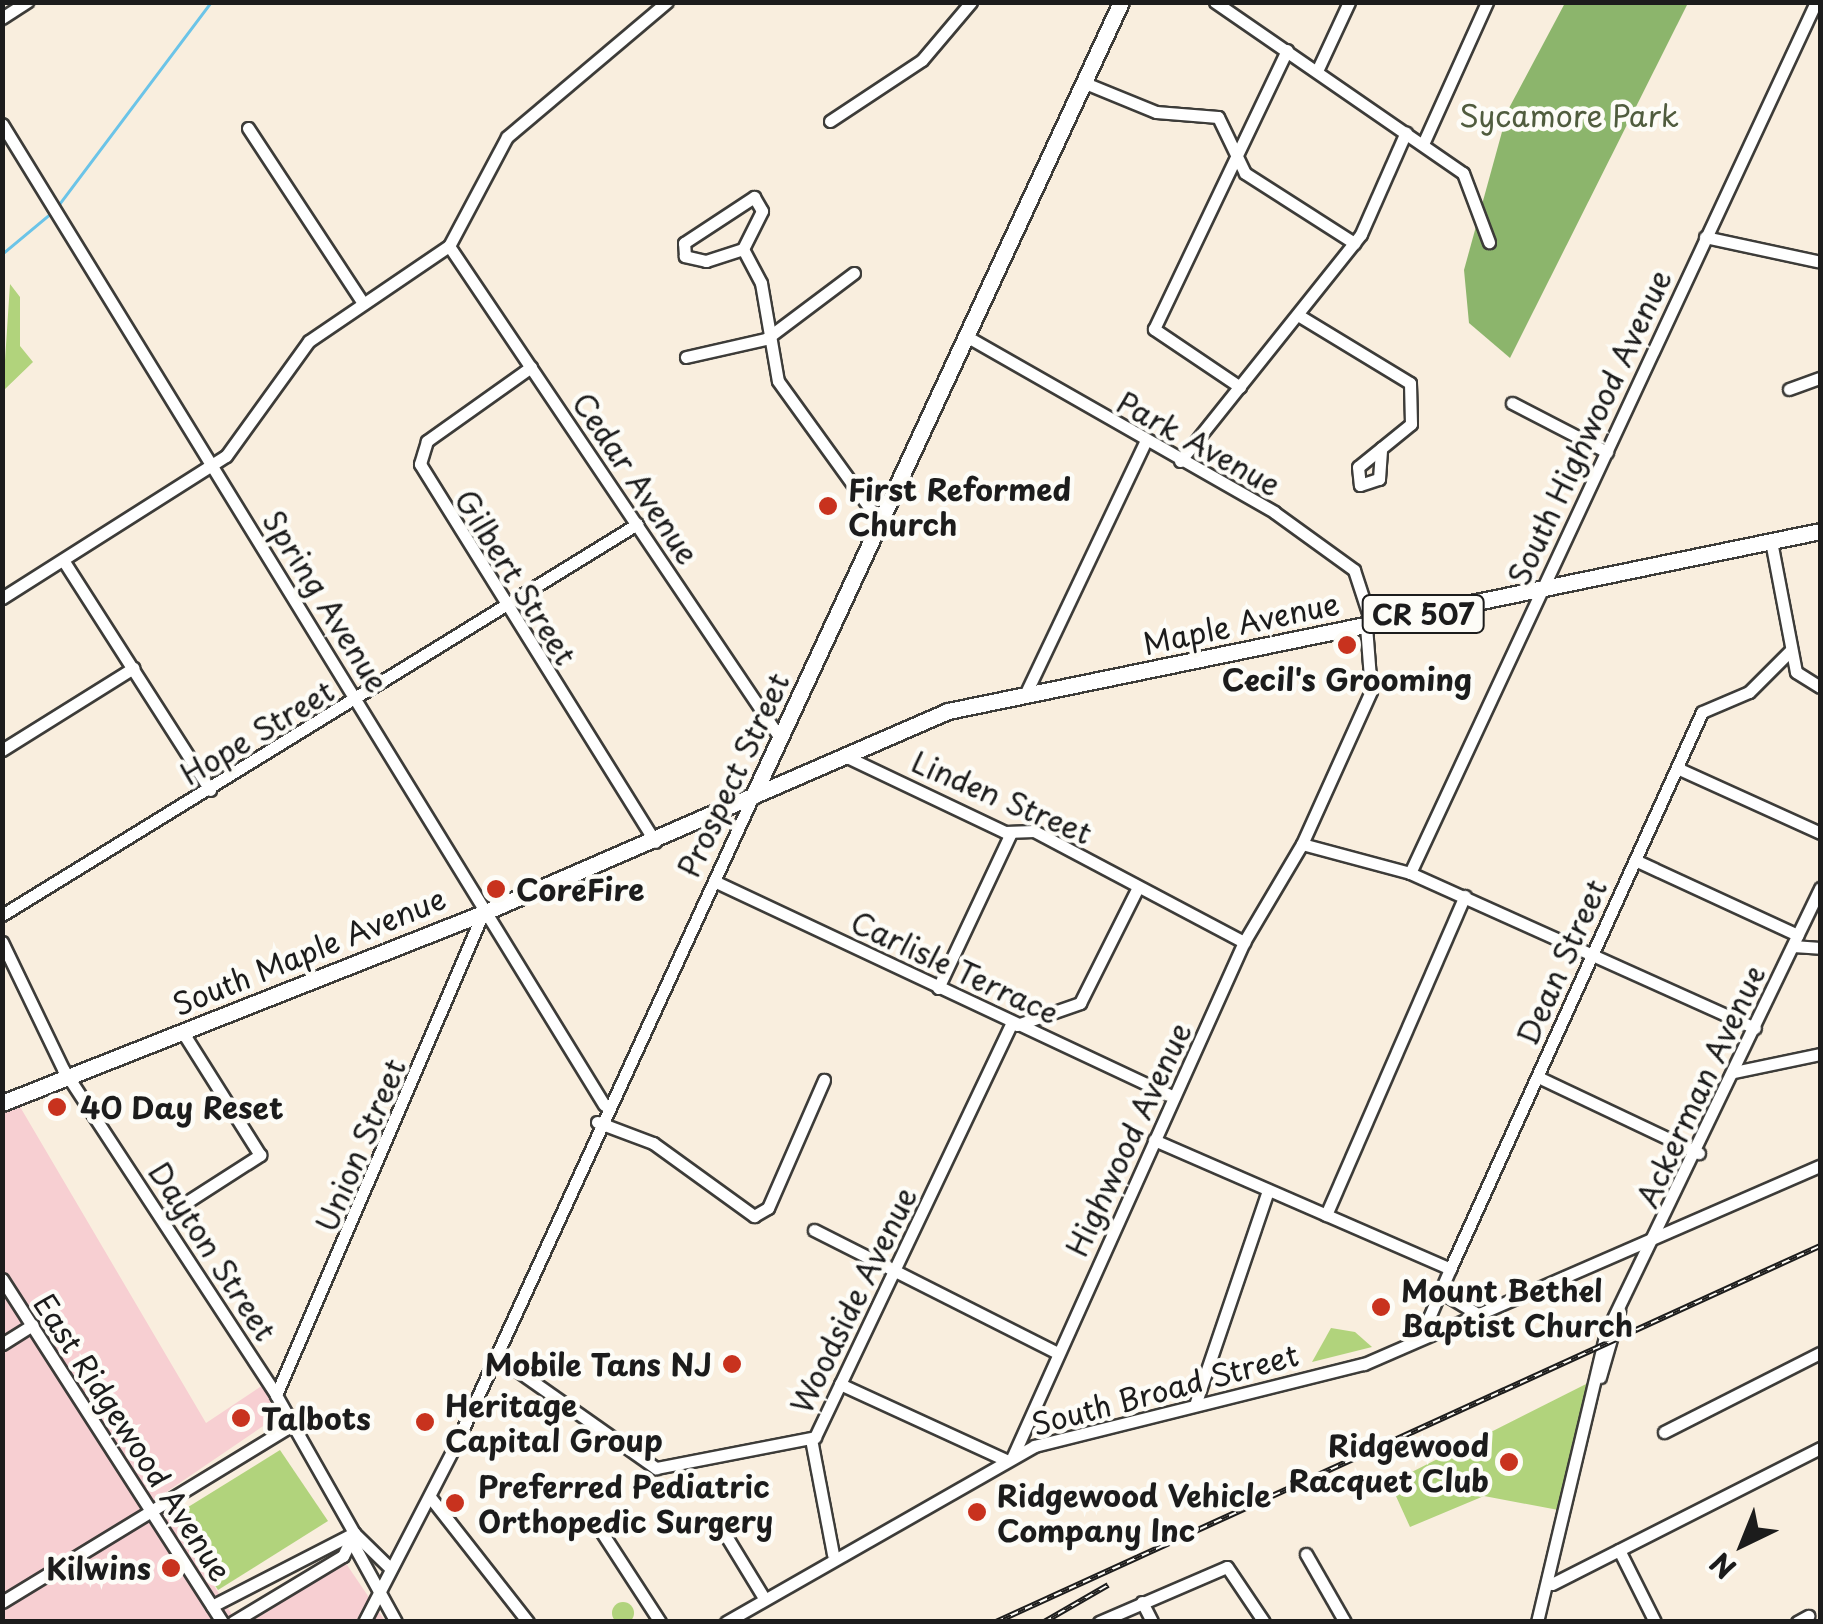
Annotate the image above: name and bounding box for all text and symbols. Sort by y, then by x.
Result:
park label: Sycamore Park [1459,97,1679,133]
street label: South Highwood Avenue [1499,262,1679,592]
street label: Park Avenue [1112,384,1286,502]
street label: Cedar Avenue [565,385,707,571]
place label: First Reformed Church [848,471,1069,542]
street label: Gilbert Street [447,482,585,672]
marker: First Reformed Church [817,495,839,517]
street label: Spring Avenue [256,504,396,698]
street label: Maple Avenue [1139,584,1343,662]
road number: CR 507 [1360,591,1486,637]
marker: Cecil's Grooming [1336,634,1358,656]
place label: Cecil's Grooming [1222,661,1472,697]
street label: Prospect Street [670,666,796,884]
street label: Hope Street [174,672,340,792]
street label: Linden Street [906,743,1098,851]
place label: CoreFire [516,871,645,907]
street label: Dean Street [1508,874,1614,1050]
marker: CoreFire [485,878,507,900]
street label: South Maple Avenue [166,879,452,1023]
street label: Carlisle Terrace [844,903,1066,1031]
street label: Ackerman Avenue [1628,960,1772,1212]
street label: Highwood Avenue [1058,1016,1198,1262]
street label: Union Street [307,1053,413,1237]
place label: 40 Day Reset [80,1089,286,1125]
marker: 40 Day Reset [44,1094,70,1120]
street label: Dayton Street [142,1155,284,1347]
street label: Woodside Avenue [783,1181,923,1419]
place label: Mount Bethel Baptist Church [1401,1272,1634,1342]
street label: East Ridgewood Avenue [26,1286,240,1588]
marker: Mount Bethel Baptist Church [1370,1296,1392,1318]
street label: South Broad Street [1026,1336,1304,1442]
place label: Mobile Tans NJ [483,1346,712,1382]
marker: Mobile Tans NJ [721,1353,743,1375]
place label: Heritage Capital Group [445,1387,664,1458]
place label: Talbots [261,1400,371,1436]
marker: Talbots [230,1407,252,1429]
marker: Heritage Capital Group [414,1411,436,1433]
place label: Ridgewood Racquet Club [1286,1427,1489,1498]
marker: Ridgewood Racquet Club [1498,1451,1520,1473]
place label: Preferred Pediatric Orthopedic Surgery [478,1468,774,1538]
place label: Ridgewood Vehicle Company Inc [997,1477,1271,1548]
marker: Preferred Pediatric Orthopedic Surgery [442,1490,468,1516]
north arrow [1693,1494,1793,1594]
marker: Ridgewood Vehicle Company Inc [966,1501,988,1523]
text: N [1699,1543,1745,1590]
place label: Kilwins [46,1550,151,1586]
marker: Kilwins [160,1557,182,1579]

